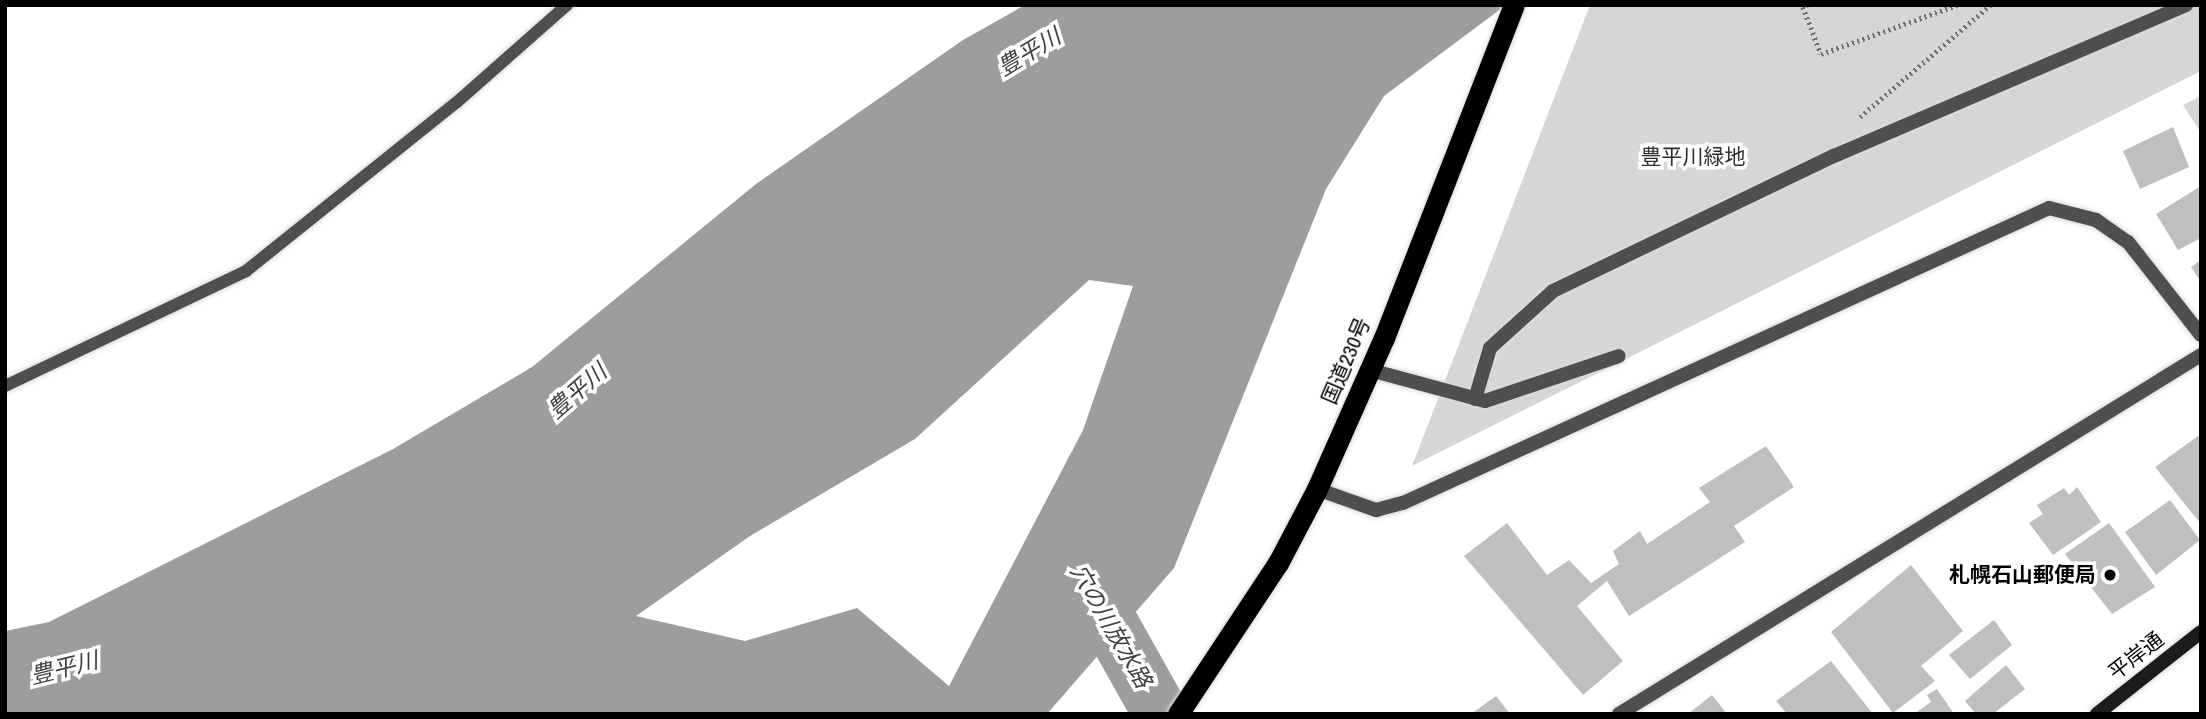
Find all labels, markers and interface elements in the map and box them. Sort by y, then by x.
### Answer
water label: 豊平川 [992,22,1066,82]
park label: 豊平川緑地 [1641,144,1745,170]
street label: 国道230号 [1316,314,1376,408]
water label: 豊平川 [542,358,612,424]
water label: 穴の川放水路 [1065,559,1157,693]
place label: 札幌石山郵便局 [1949,562,2096,588]
marker: 札幌石山郵便局 [2102,567,2118,583]
street label: 平岸通 [2103,627,2169,685]
water label: 豊平川 [27,646,101,690]

